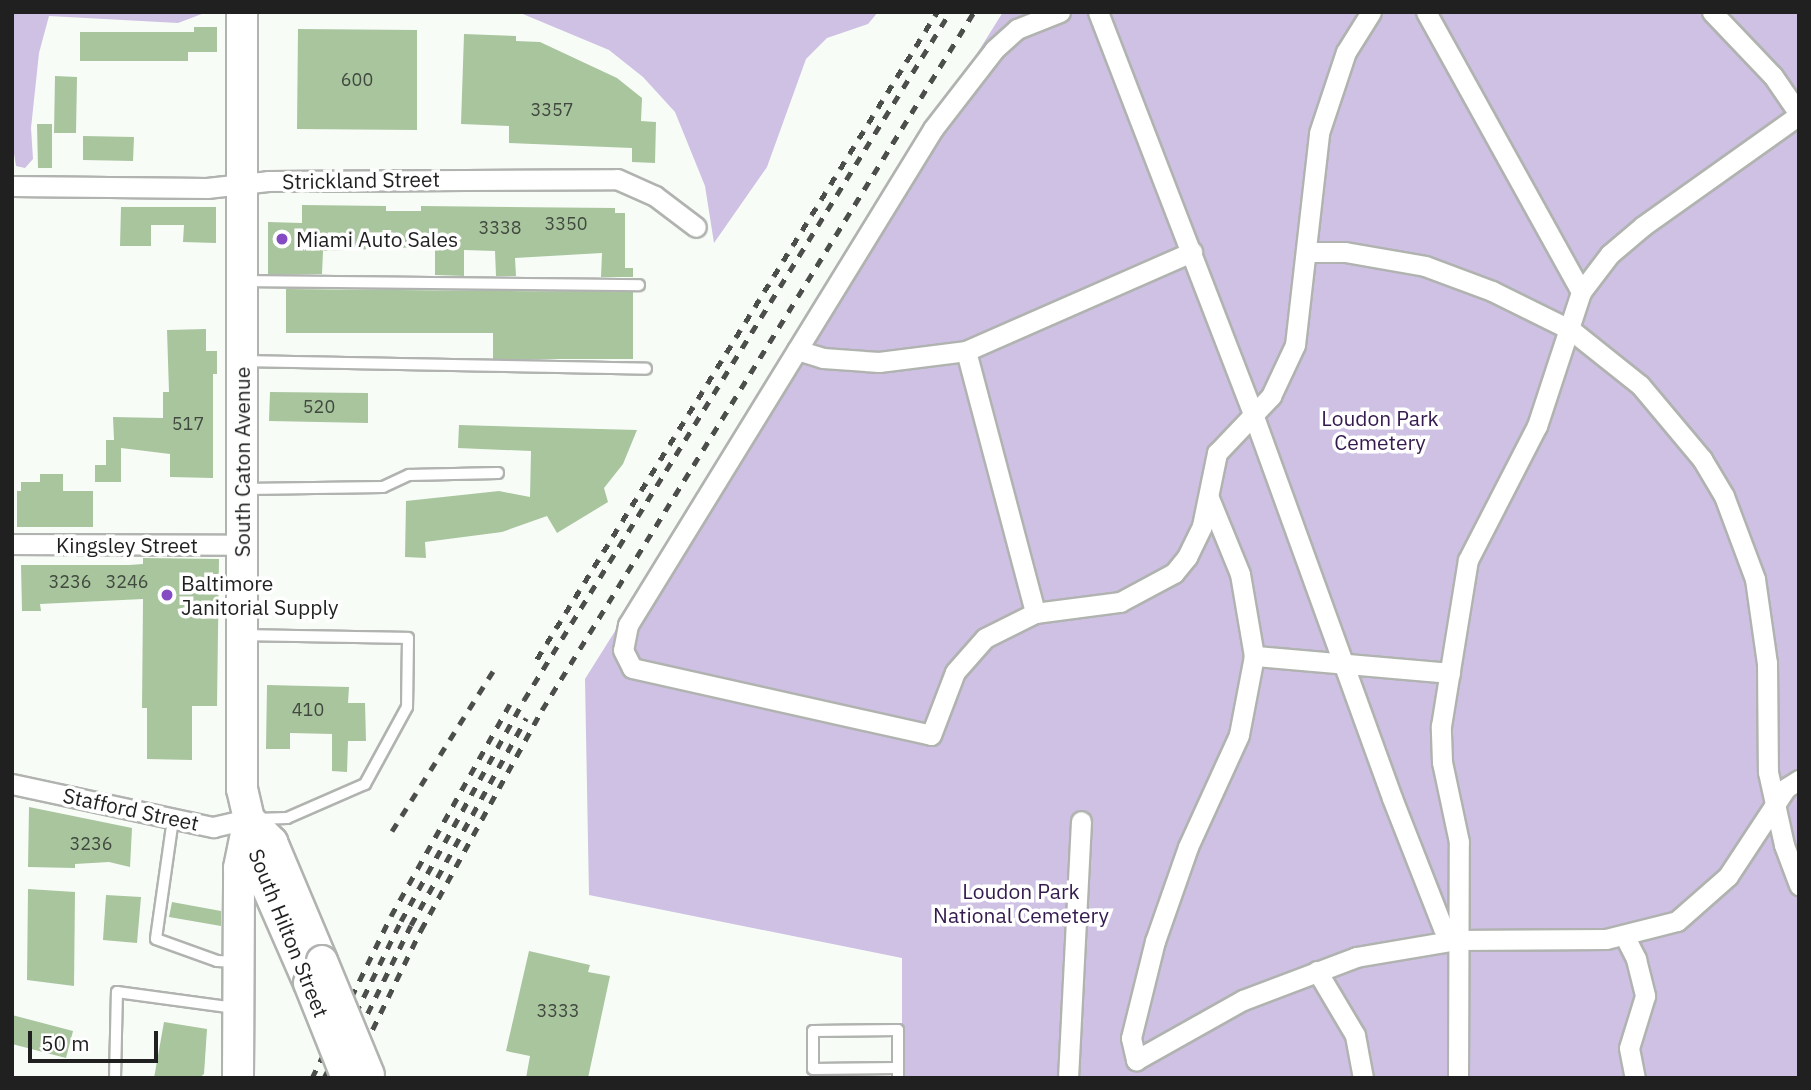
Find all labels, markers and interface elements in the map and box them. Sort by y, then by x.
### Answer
house number: 600 [341,69,373,91]
house number: 3357 [530,99,574,121]
street label: Strickland Street [282,166,440,194]
house number: 3350 [544,213,588,235]
house number: 3338 [478,217,522,239]
place label: Miami Auto Sales [296,226,458,252]
marker: Miami Auto Sales [274,231,290,247]
street label: South Caton Avenue [229,367,255,557]
house number: 520 [303,396,335,418]
park label: Loudon Park Cemetery [1321,405,1439,455]
house number: 517 [172,413,204,435]
street label: Kingsley Street [56,532,198,558]
place label: Baltimore Janitorial Supply [181,570,338,620]
house number: 3236 [48,571,92,593]
house number: 3246 [105,571,149,593]
marker: Baltimore Janitorial Supply [159,587,175,603]
house number: 410 [292,699,324,721]
street label: Stafford Street [61,782,201,836]
house number: 3236 [69,833,113,855]
street label: South Hilton Street [244,845,334,1021]
park label: Loudon Park National Cemetery [933,878,1109,928]
house number: 3333 [536,1000,580,1022]
scale bar [32,1016,161,1060]
text: 50 m [41,1029,90,1057]

